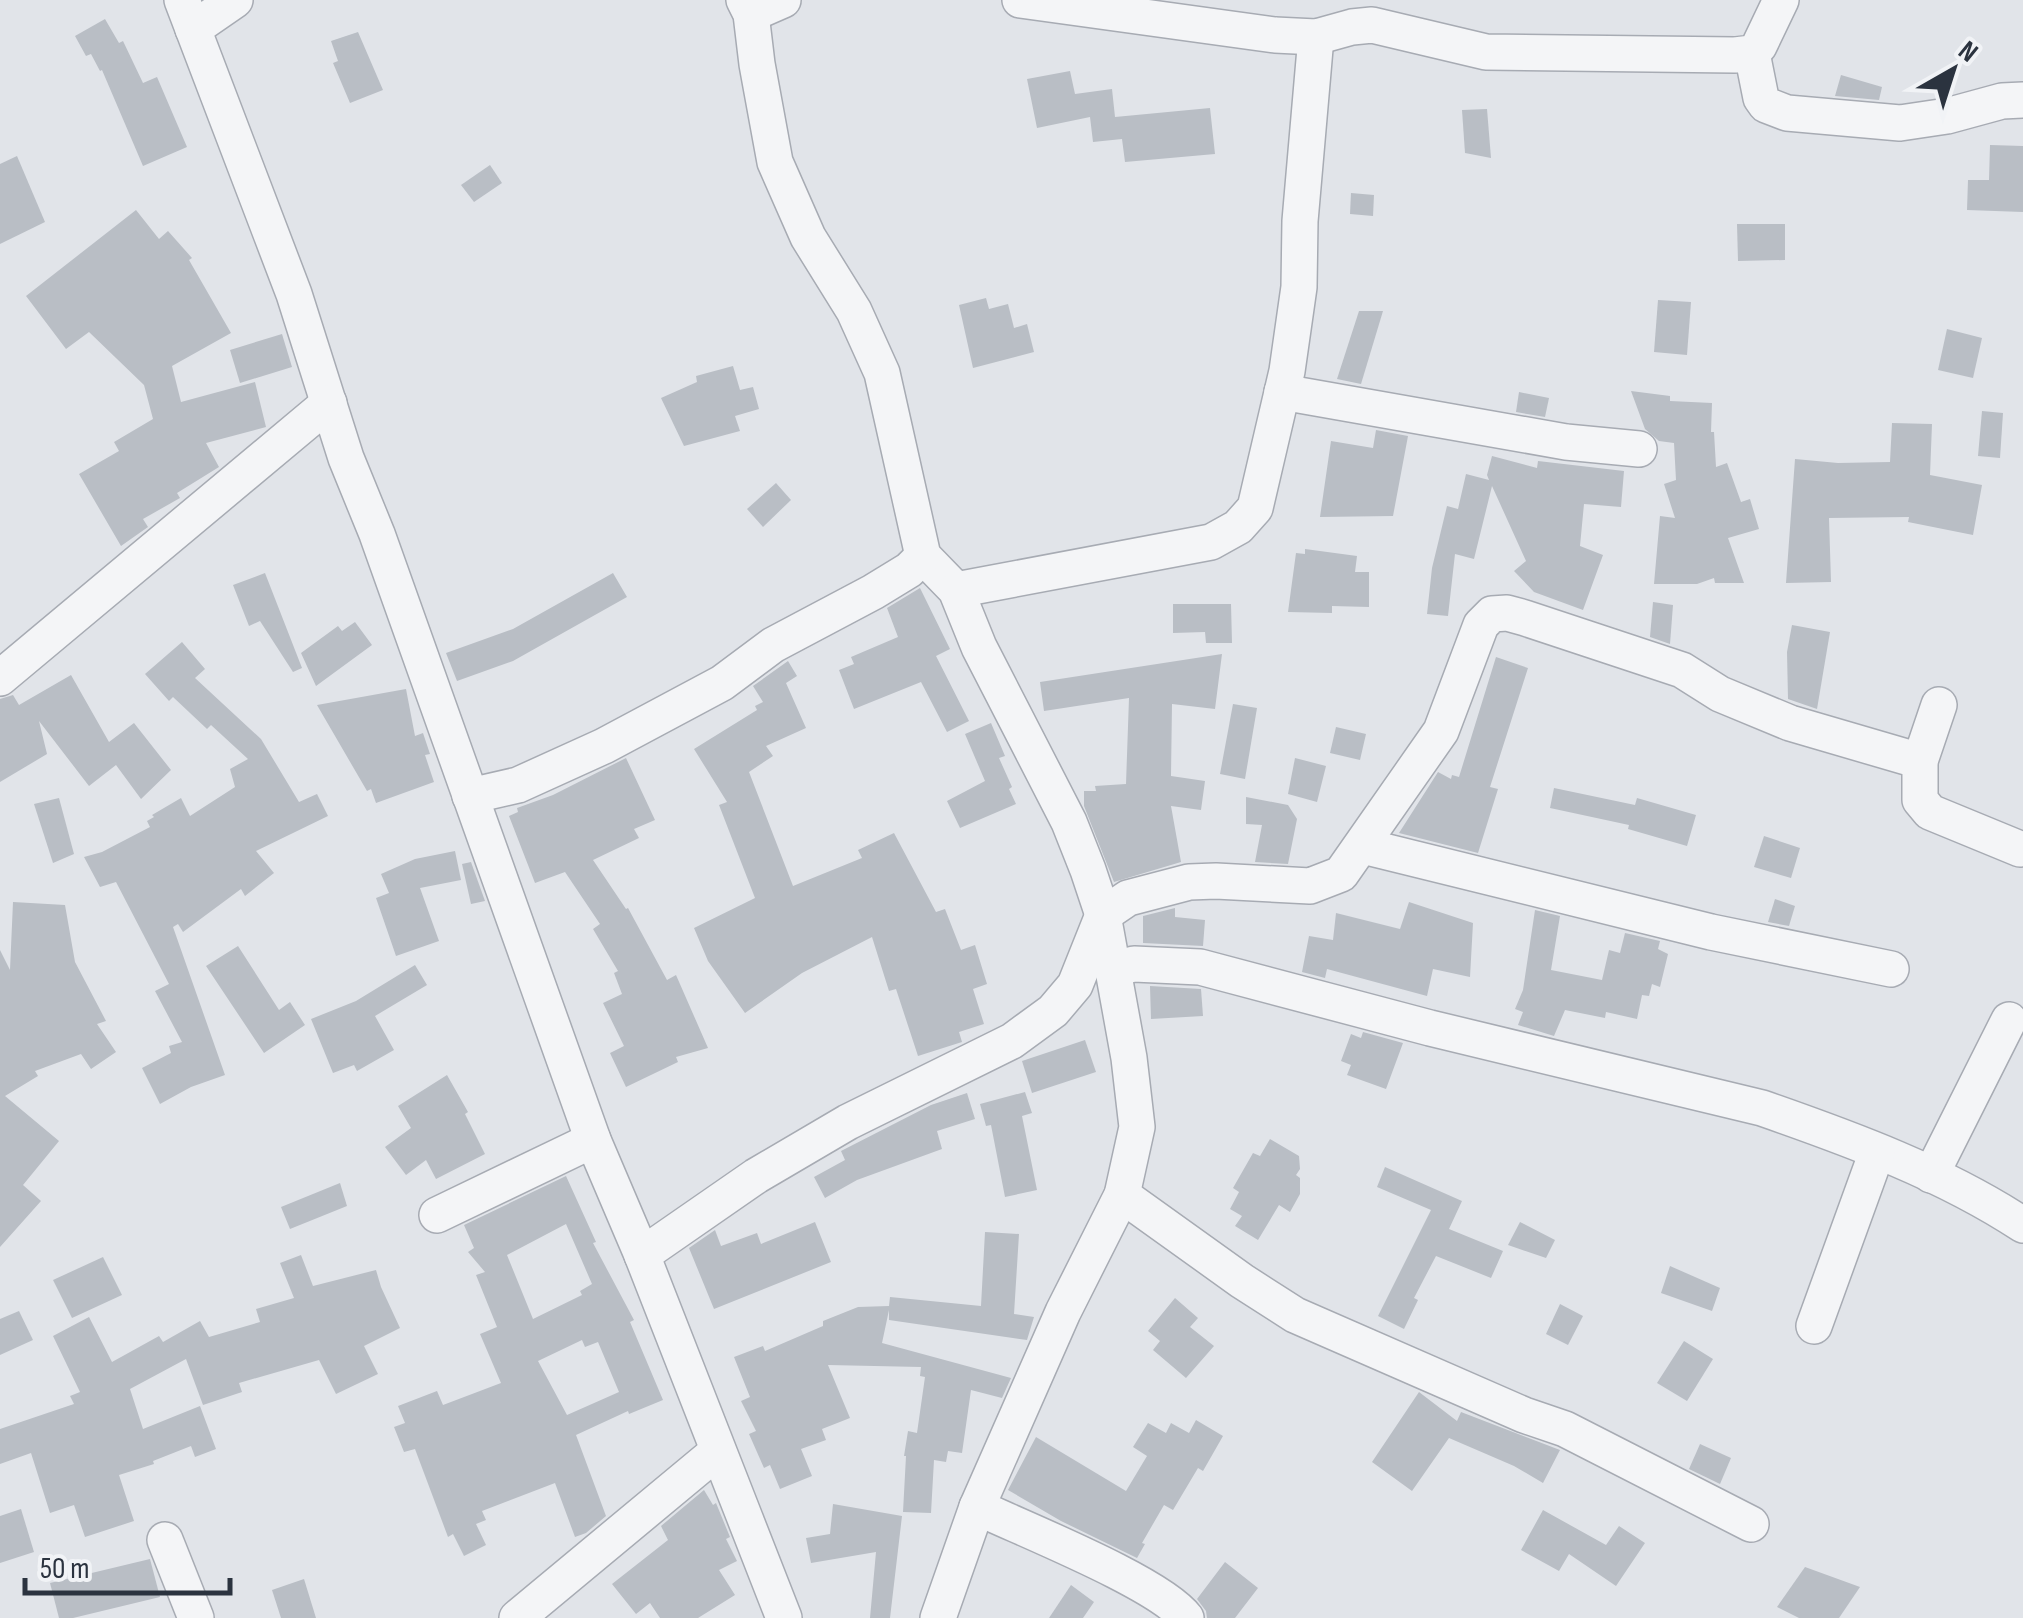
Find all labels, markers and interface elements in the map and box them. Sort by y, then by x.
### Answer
north arrow [1903,20,2003,120]
text: N [1952,34,1984,69]
scale bar [25,1533,230,1595]
text: 50 m [40,1551,89,1587]

